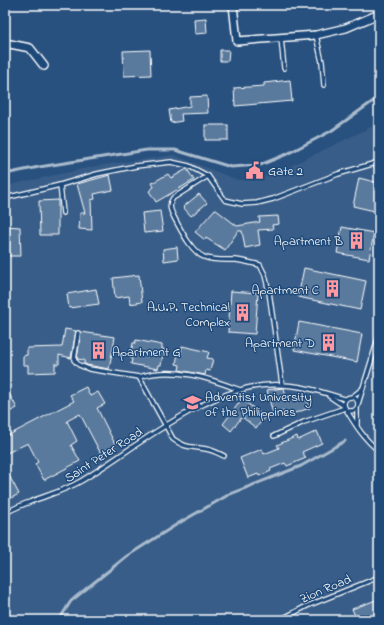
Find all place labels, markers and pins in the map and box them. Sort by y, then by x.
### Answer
public building icon: Gate 2 [245,160,265,180]
place label: Gate 2 [268,162,304,181]
building icon: Apartment B [346,230,366,250]
place label: Apartment B [274,232,343,251]
building icon: Apartment C [322,279,342,299]
place label: Apartment C [251,281,319,300]
place label: A.U.P. Technical Complex [147,298,230,332]
building icon: A.U.P. Technical Complex [233,303,253,323]
building icon: Apartment D [318,332,338,352]
place label: Apartment D [245,334,315,353]
building icon: Apartment G [89,341,109,361]
place label: Apartment G [112,343,181,362]
place label: Adventist University of the Philippines [205,388,312,422]
school or university icon: Adventist University of the Philippines [182,393,202,413]

